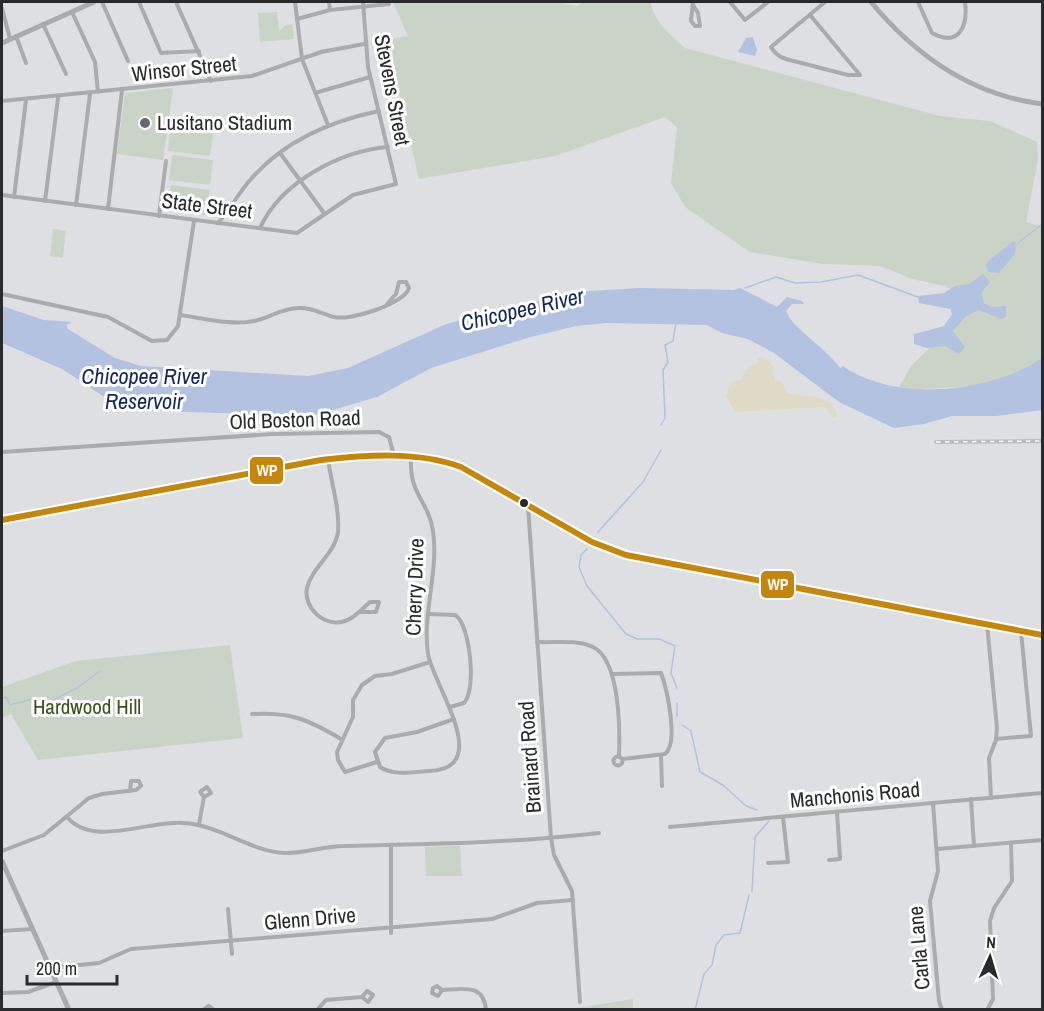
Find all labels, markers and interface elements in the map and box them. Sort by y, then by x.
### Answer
street label: Stevens Street [367,32,418,148]
street label: Winsor Street [130,49,238,88]
place label: Lusitano Stadium [157,108,292,137]
marker: Lusitano Stadium [138,116,152,130]
street label: State Street [160,186,254,225]
water label: Chicopee River [458,280,587,338]
water label: Chicopee River Reservoir [81,361,208,416]
street label: Old Boston Road [229,403,361,436]
line badge: WP [249,456,284,485]
text: WP [256,459,278,481]
unlabelled marker [518,497,530,509]
street label: Cherry Drive [398,538,431,636]
line badge: WP [760,570,795,599]
text: WP [767,573,789,595]
park label: Hardwood Hill [33,692,141,721]
street label: Brainard Road [511,700,548,814]
street label: Manchonis Road [789,774,921,815]
street label: Glenn Drive [263,900,357,937]
street label: Carla Lane [900,905,937,991]
north arrow [960,927,1020,987]
text: N [986,931,997,953]
scale bar [27,948,117,986]
text: 200 m [36,956,77,981]

